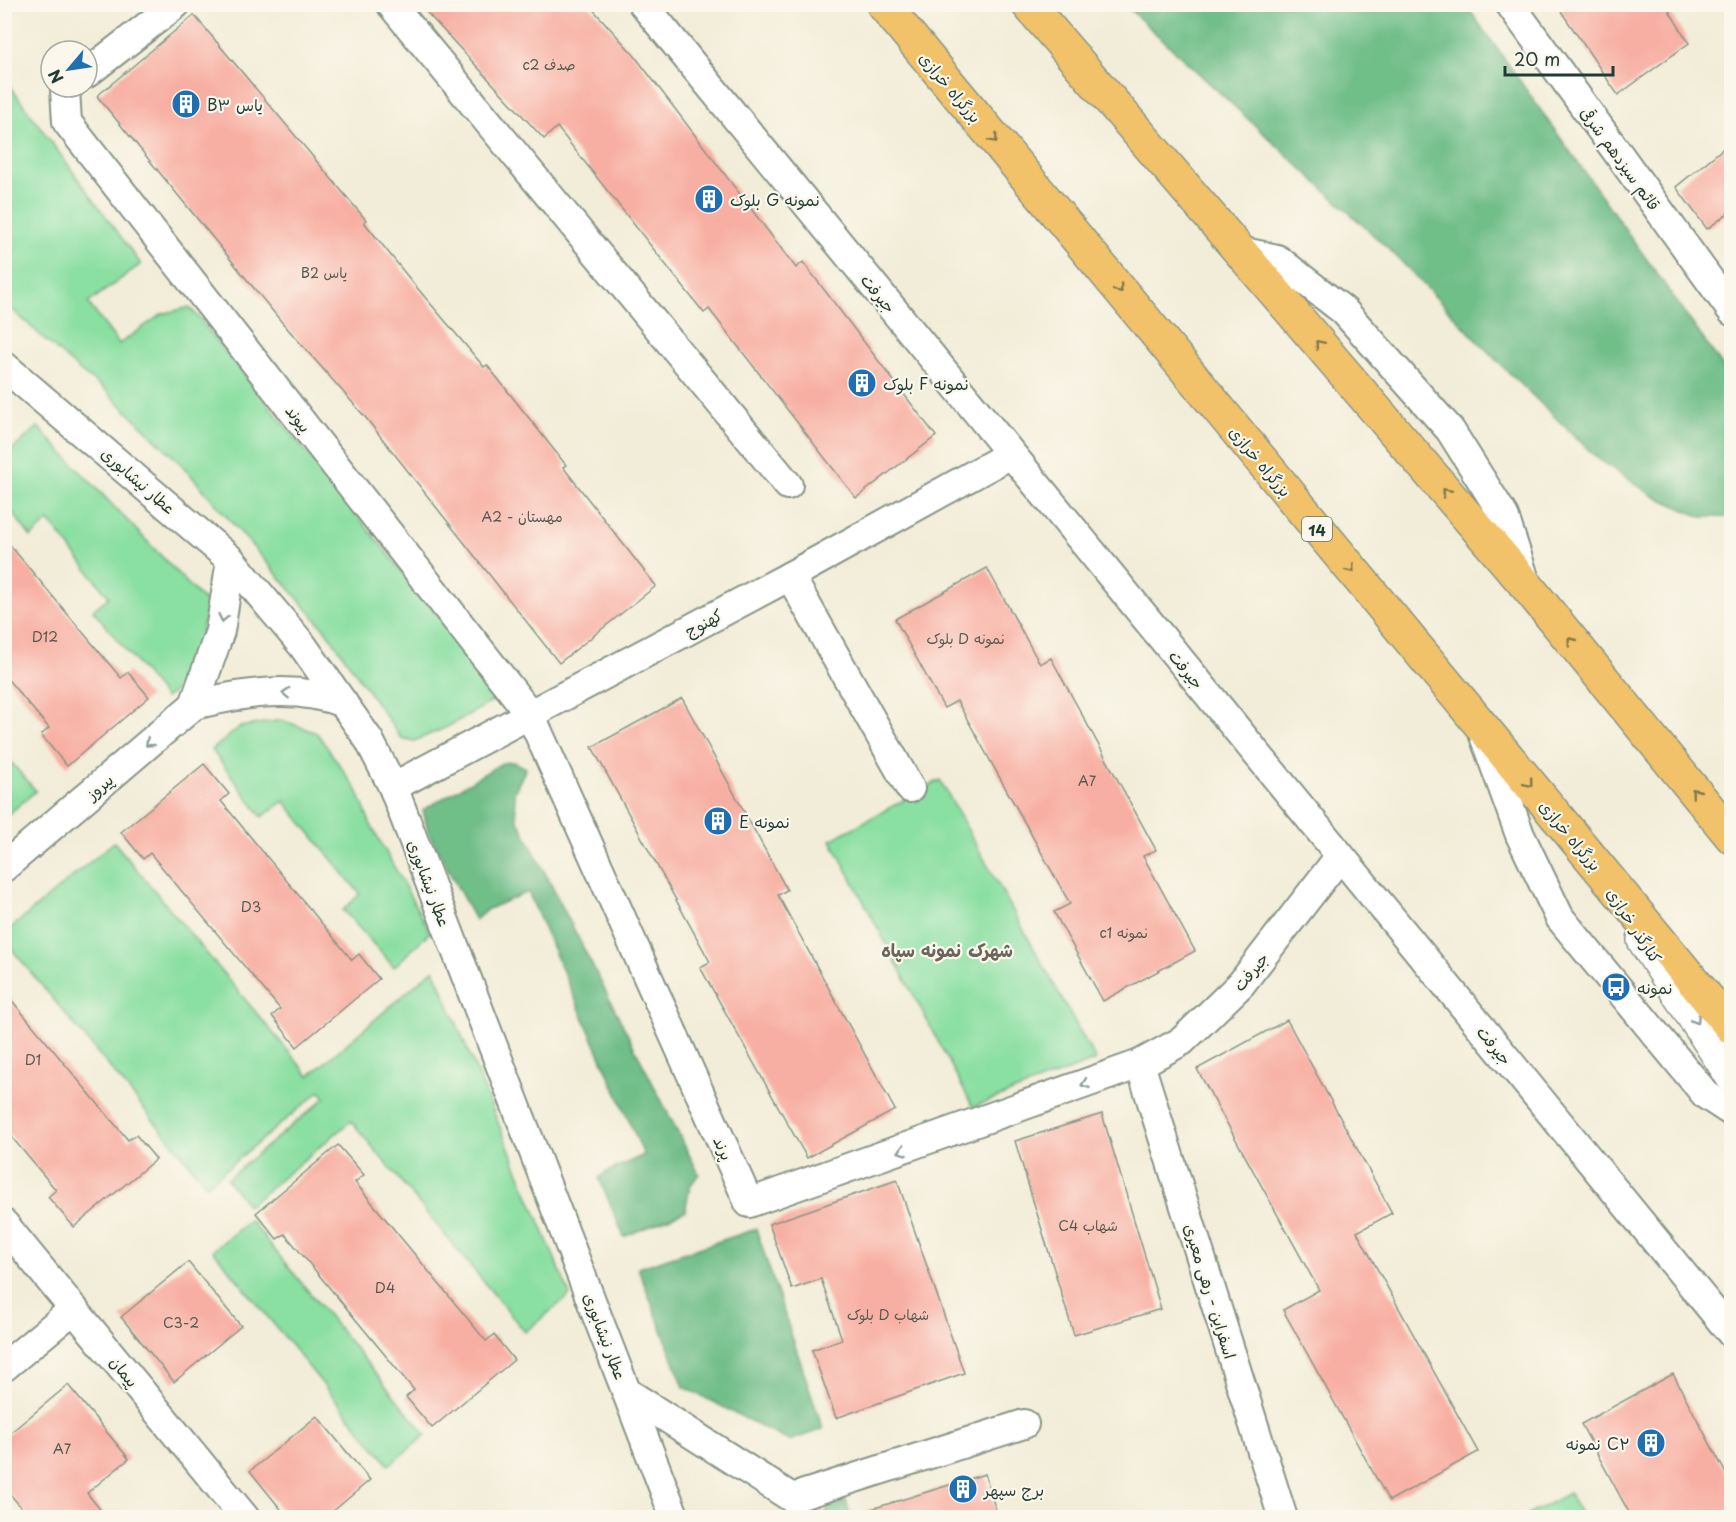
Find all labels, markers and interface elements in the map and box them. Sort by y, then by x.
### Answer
north arrow [39,39,99,99]
scale bar [1505,39,1613,77]
text: 20 m [1514,45,1560,72]
street label: بزرگراه خرازی [914,46,988,128]
house number: c2 صدف [522,54,576,75]
text: N [41,65,69,88]
building icon: B۳ یاس [170,88,202,120]
place label: B۳ یاس [207,92,263,116]
street label: قائم سیزدهم شرقی [1574,101,1667,216]
one-way arrow [987,132,998,143]
building icon: بلوک G نمونه [693,183,725,215]
place label: بلوک G نمونه [730,187,821,211]
house number: B2 یاس [301,262,347,283]
street label: جيرفت [856,268,902,318]
one-way arrow [1112,282,1123,293]
one-way arrow [1315,340,1326,351]
building icon: بلوک F نمونه [846,367,878,399]
place label: بلوک F نمونه [883,371,969,395]
street label: پیوند [280,399,318,437]
street label: بزرگراه خرازی [1224,420,1298,502]
street label: عطار نیشابوری [97,441,181,519]
one-way arrow [1442,488,1453,499]
house number: A2 - مهستان [481,506,563,527]
road number: 14 [1302,517,1332,541]
one-way arrow [1343,562,1354,573]
street label: كهنوج [680,602,726,642]
one-way arrow [217,613,230,623]
house number: D12 [32,626,58,647]
house number: بلوک D نمونه [927,628,1005,649]
one-way arrow [1568,637,1579,648]
street label: جيرفت [1164,644,1210,694]
one-way arrow [282,686,291,699]
one-way arrow [145,735,156,746]
street label: پیروز [78,767,118,806]
house number: A7 [1078,770,1097,791]
one-way arrow [1521,776,1532,787]
one-way arrow [1691,788,1702,799]
street label: بزرگراه خرازی [1534,794,1608,876]
building icon: E نمونه [702,805,734,837]
place label: E نمونه [739,809,791,833]
street label: عطار نیشابوری [402,836,458,930]
street label: کنارگذر خرازی [1602,882,1668,968]
house number: D3 [241,896,261,917]
house number: c1 نمونه [1099,922,1149,943]
district label: شهرک نمونه سپاه [881,936,1013,963]
street label: جیرفت [1227,946,1273,996]
bus stop icon: نمونه [1600,971,1632,1003]
place label: نمونه [1637,975,1673,999]
one-way arrow [1688,1014,1700,1024]
street label: جيرفت [1472,1020,1518,1070]
house number: D1 [25,1049,41,1070]
one-way arrow [1081,1077,1091,1090]
street label: پرند [708,1132,740,1164]
one-way arrow [897,1143,908,1156]
house number: C4 شهاب [1058,1215,1118,1236]
street label: اسفراين - رهی معیری [1179,1220,1243,1362]
house number: D4 [375,1277,395,1298]
street label: عطار نیشابوری [578,1289,634,1383]
house number: بلوک D شهاب [847,1304,929,1325]
house number: C3-2 [163,1312,199,1333]
street label: پیمان [105,1350,145,1392]
building icon: نمونه C۲ [1635,1427,1667,1459]
place label: نمونه C۲ [1565,1431,1630,1455]
house number: A7 [53,1438,72,1459]
building icon: برج سپهر [947,1473,979,1505]
place label: برج سپهر [982,1477,1044,1501]

